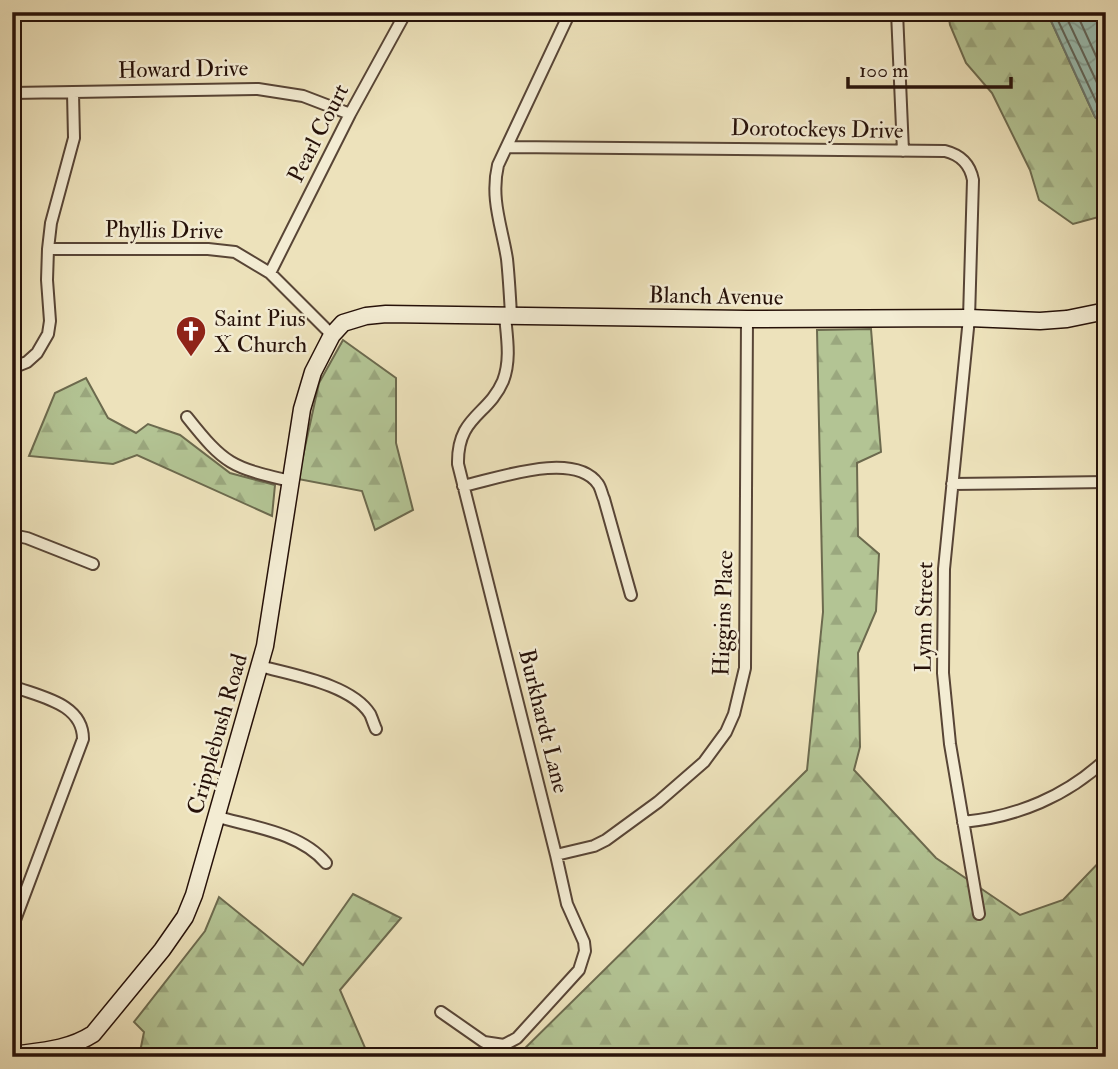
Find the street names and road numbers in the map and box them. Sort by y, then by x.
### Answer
street label: Howard Drive [118,53,249,85]
street label: Pearl Court [281,79,355,187]
street label: Dorotockeys Drive [730,113,904,145]
street label: Phyllis Drive [104,214,224,246]
street label: Blanch Avenue [648,280,784,312]
street label: Higgins Place [706,549,740,676]
street label: Lynn Street [909,561,939,673]
street label: Burkhardt Lane [512,646,576,796]
street label: Cripplebush Road [180,650,255,818]

